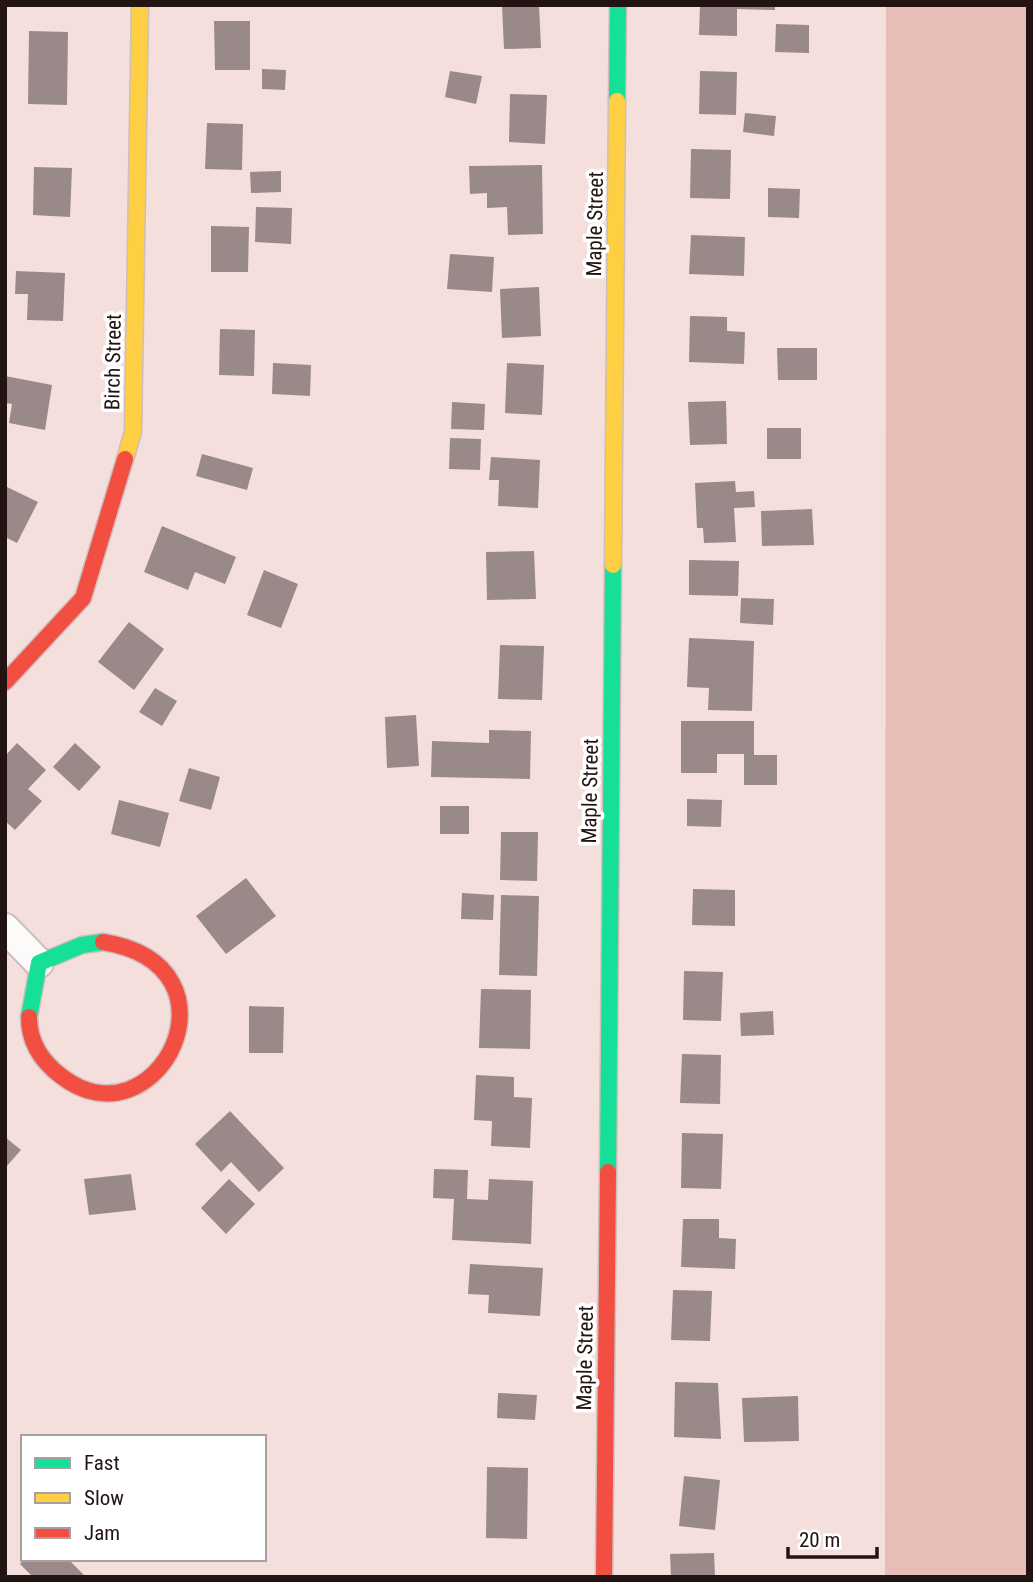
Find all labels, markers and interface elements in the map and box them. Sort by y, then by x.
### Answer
street label: Maple Street [582,171,608,277]
street label: Birch Street [100,314,126,410]
street label: Maple Street [577,738,603,844]
street label: Maple Street [572,1305,598,1411]
legend [21,1435,266,1561]
text: Fast [84,1451,120,1475]
text: Slow [84,1486,124,1510]
scale bar [788,1516,877,1560]
text: Jam [84,1521,120,1545]
text: 20 m [799,1528,840,1552]

